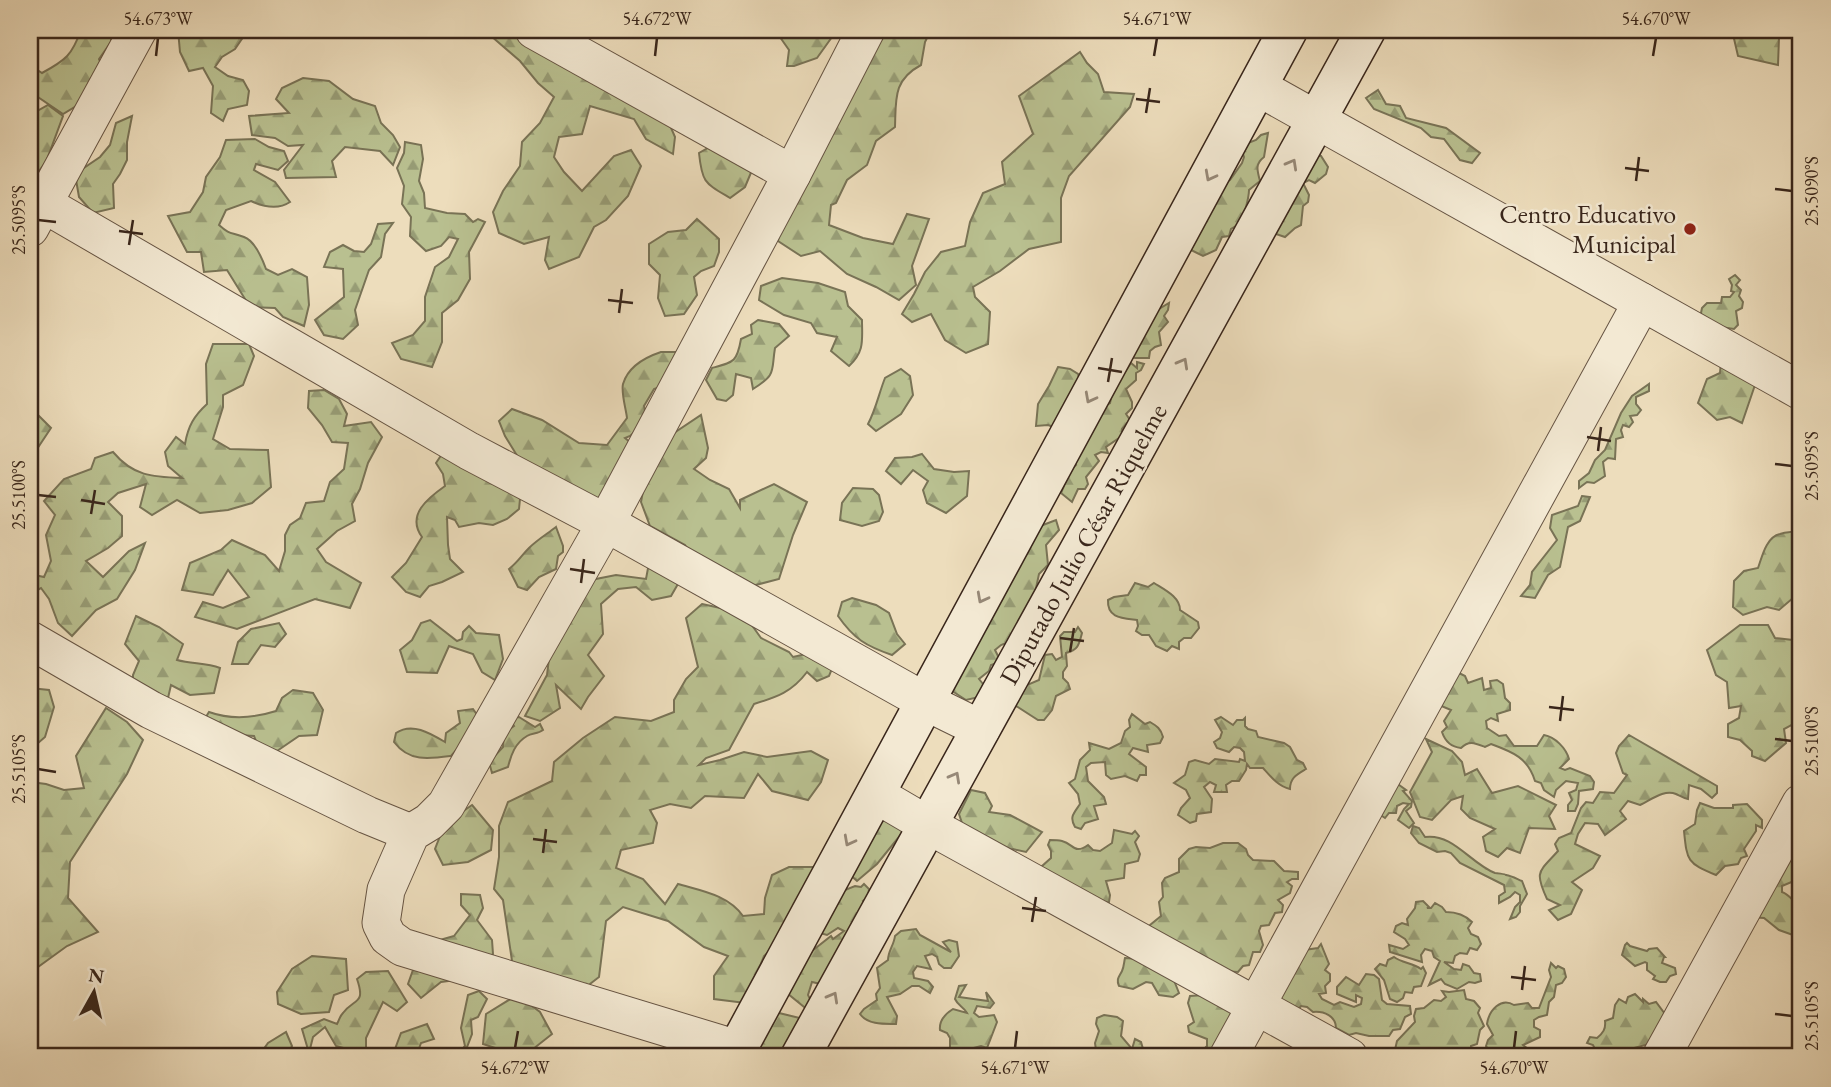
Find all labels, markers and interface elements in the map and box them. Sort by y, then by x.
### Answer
text: 54.673°W [123,7,193,30]
text: 54.672°W [622,7,692,30]
text: 54.671°W [1122,7,1192,30]
text: 54.670°W [1621,7,1691,30]
text: 25.5090°S [1800,156,1823,226]
one-way arrow [1284,158,1297,171]
one-way arrow [1205,169,1218,182]
text: 25.5095°S [7,185,30,255]
place label: Centro Educativo Municipal [1499,197,1676,261]
marker: Centro Educativo Municipal [1682,221,1698,237]
one-way arrow [1174,358,1188,370]
one-way arrow [1085,391,1098,403]
street label: Diputado Julio César Riquelme [991,397,1175,691]
text: 25.5095°S [1800,431,1823,501]
text: 25.5100°S [7,460,30,530]
one-way arrow [977,591,990,603]
text: 25.5100°S [1800,706,1823,776]
text: 25.5105°S [7,734,30,804]
one-way arrow [947,771,960,784]
one-way arrow [844,834,858,846]
north arrow [60,958,130,1028]
text: N [87,962,106,989]
text: 25.5105°S [1800,981,1823,1051]
one-way arrow [825,992,838,1005]
text: 54.672°W [480,1056,550,1079]
text: 54.671°W [980,1056,1050,1079]
text: 54.670°W [1479,1056,1549,1079]

